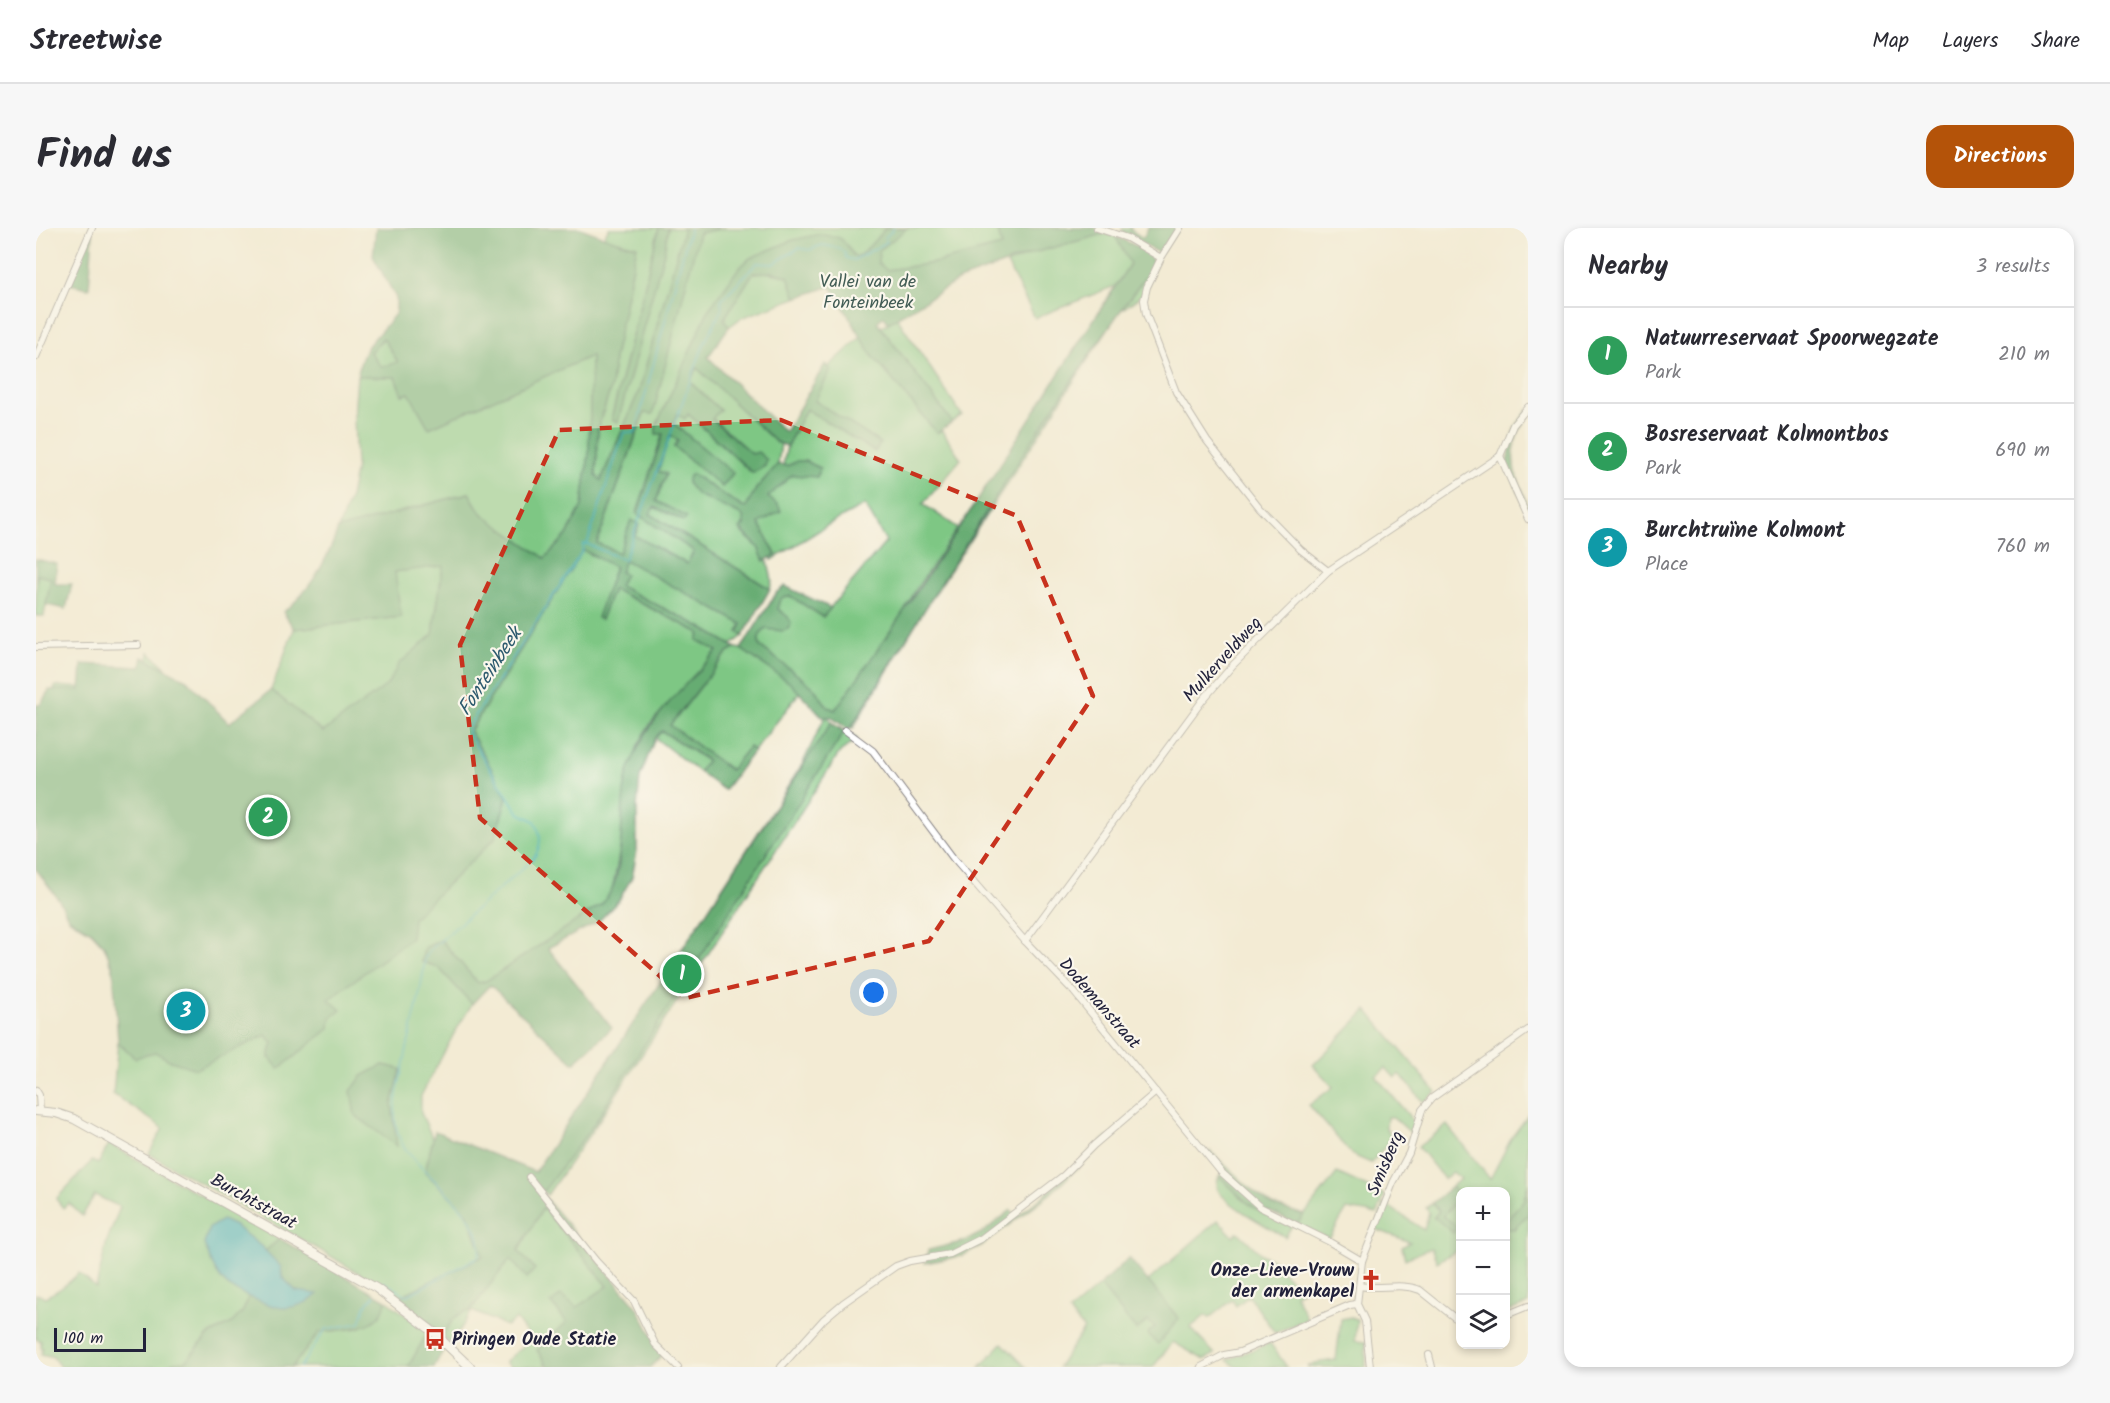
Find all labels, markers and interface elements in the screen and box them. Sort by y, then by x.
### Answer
text: Streetwise [30,19,162,64]
text: Map [1872,25,1909,58]
text: Layers [1942,25,1998,58]
text: Share [2031,25,2080,58]
text: Find us [36,123,172,190]
button: Directions [1926,125,2074,188]
text: Nearby [1588,246,1668,288]
text: 3 results [1976,251,2050,283]
park label: Vallei van de Fonteinbeek [820,268,916,318]
text: Natuurreservaat Spoorwegzate [1645,322,1939,357]
text: 1 [1604,339,1611,371]
text: 210 m [1998,339,2050,371]
text: Park [1645,357,1681,389]
text: Bosreservaat Kolmontbos [1645,418,1889,453]
text: 2 [1602,435,1613,467]
text: 690 m [1995,435,2050,467]
text: Park [1645,453,1681,485]
text: Burchtruïne Kolmont [1645,514,1846,549]
text: 3 [1602,531,1613,563]
text: 760 m [1996,531,2050,563]
text: Place [1645,549,1688,581]
street label: Mulkerveldweg [1176,610,1270,710]
water label: Fonteinbeek [450,619,533,723]
pin: 2 [248,794,288,840]
pin: 1 [662,952,702,996]
street label: Dodemanstraat [1051,952,1148,1057]
your location [859,978,888,1007]
pin: 3 [166,988,206,1034]
street label: Smisberg [1360,1127,1413,1201]
street label: Burchtstraat [205,1167,303,1239]
map controls [1456,1187,1510,1349]
button: + [1456,1187,1510,1241]
button: − [1456,1241,1510,1295]
place label: Onze-Lieve-Vrouw der armenkapel [1211,1257,1354,1307]
church icon: Onze-Lieve-Vrouw der armenkapel [1359,1268,1383,1292]
button: layers [1456,1295,1510,1349]
scale bar [54,1325,146,1352]
text: 100 m [63,1326,103,1351]
place label: Piringen Oude Statie [452,1326,616,1355]
bus stop icon: Piringen Oude Statie [423,1327,447,1351]

